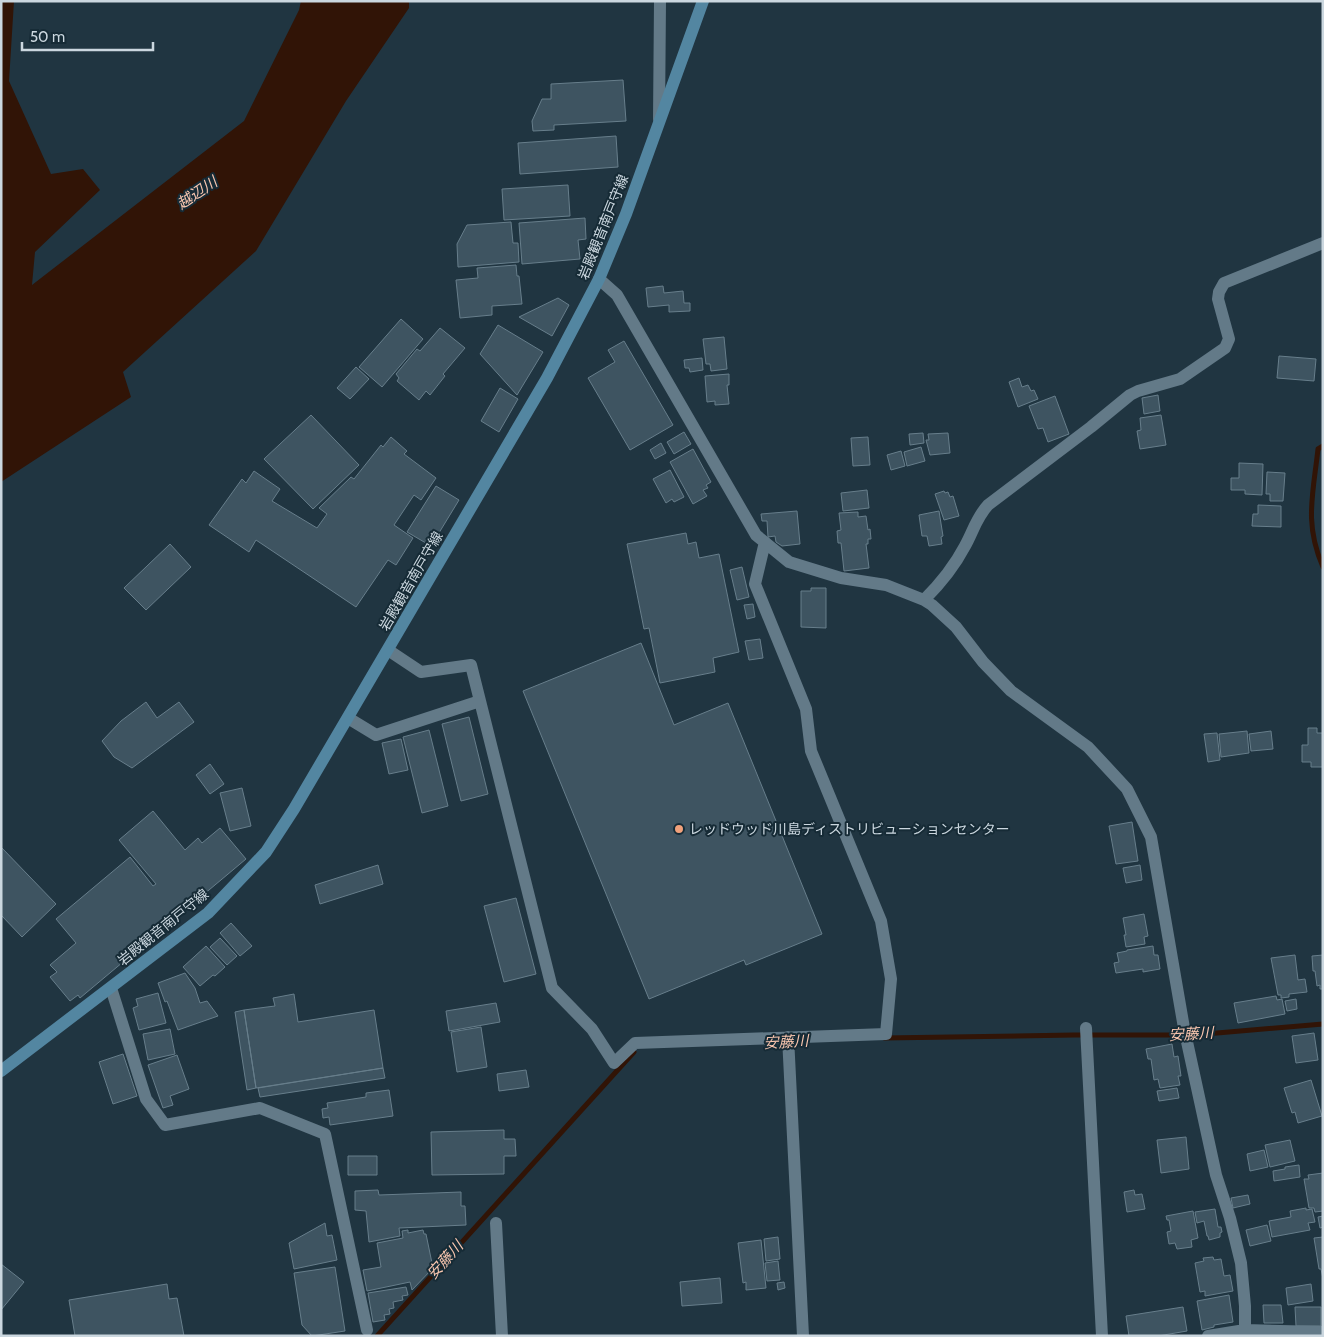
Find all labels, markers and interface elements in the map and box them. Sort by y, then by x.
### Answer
scale bar [22,20,154,52]
text: 50 m [30,28,65,46]
water label: 越辺川 [173,172,222,213]
street label: 岩殿観音南戸守線 [574,172,632,282]
street label: 岩殿観音南戸守線 [375,528,447,634]
place label: レッドウッド川島ディストリビューションセンター [689,820,1010,838]
marker: レッドウッド川島ディストリビューションセンター [673,823,685,835]
street label: 岩殿観音南戸守線 [114,885,212,969]
water label: 安藤川 [1168,1024,1216,1044]
water label: 安藤川 [763,1032,811,1052]
water label: 安藤川 [423,1236,468,1283]

